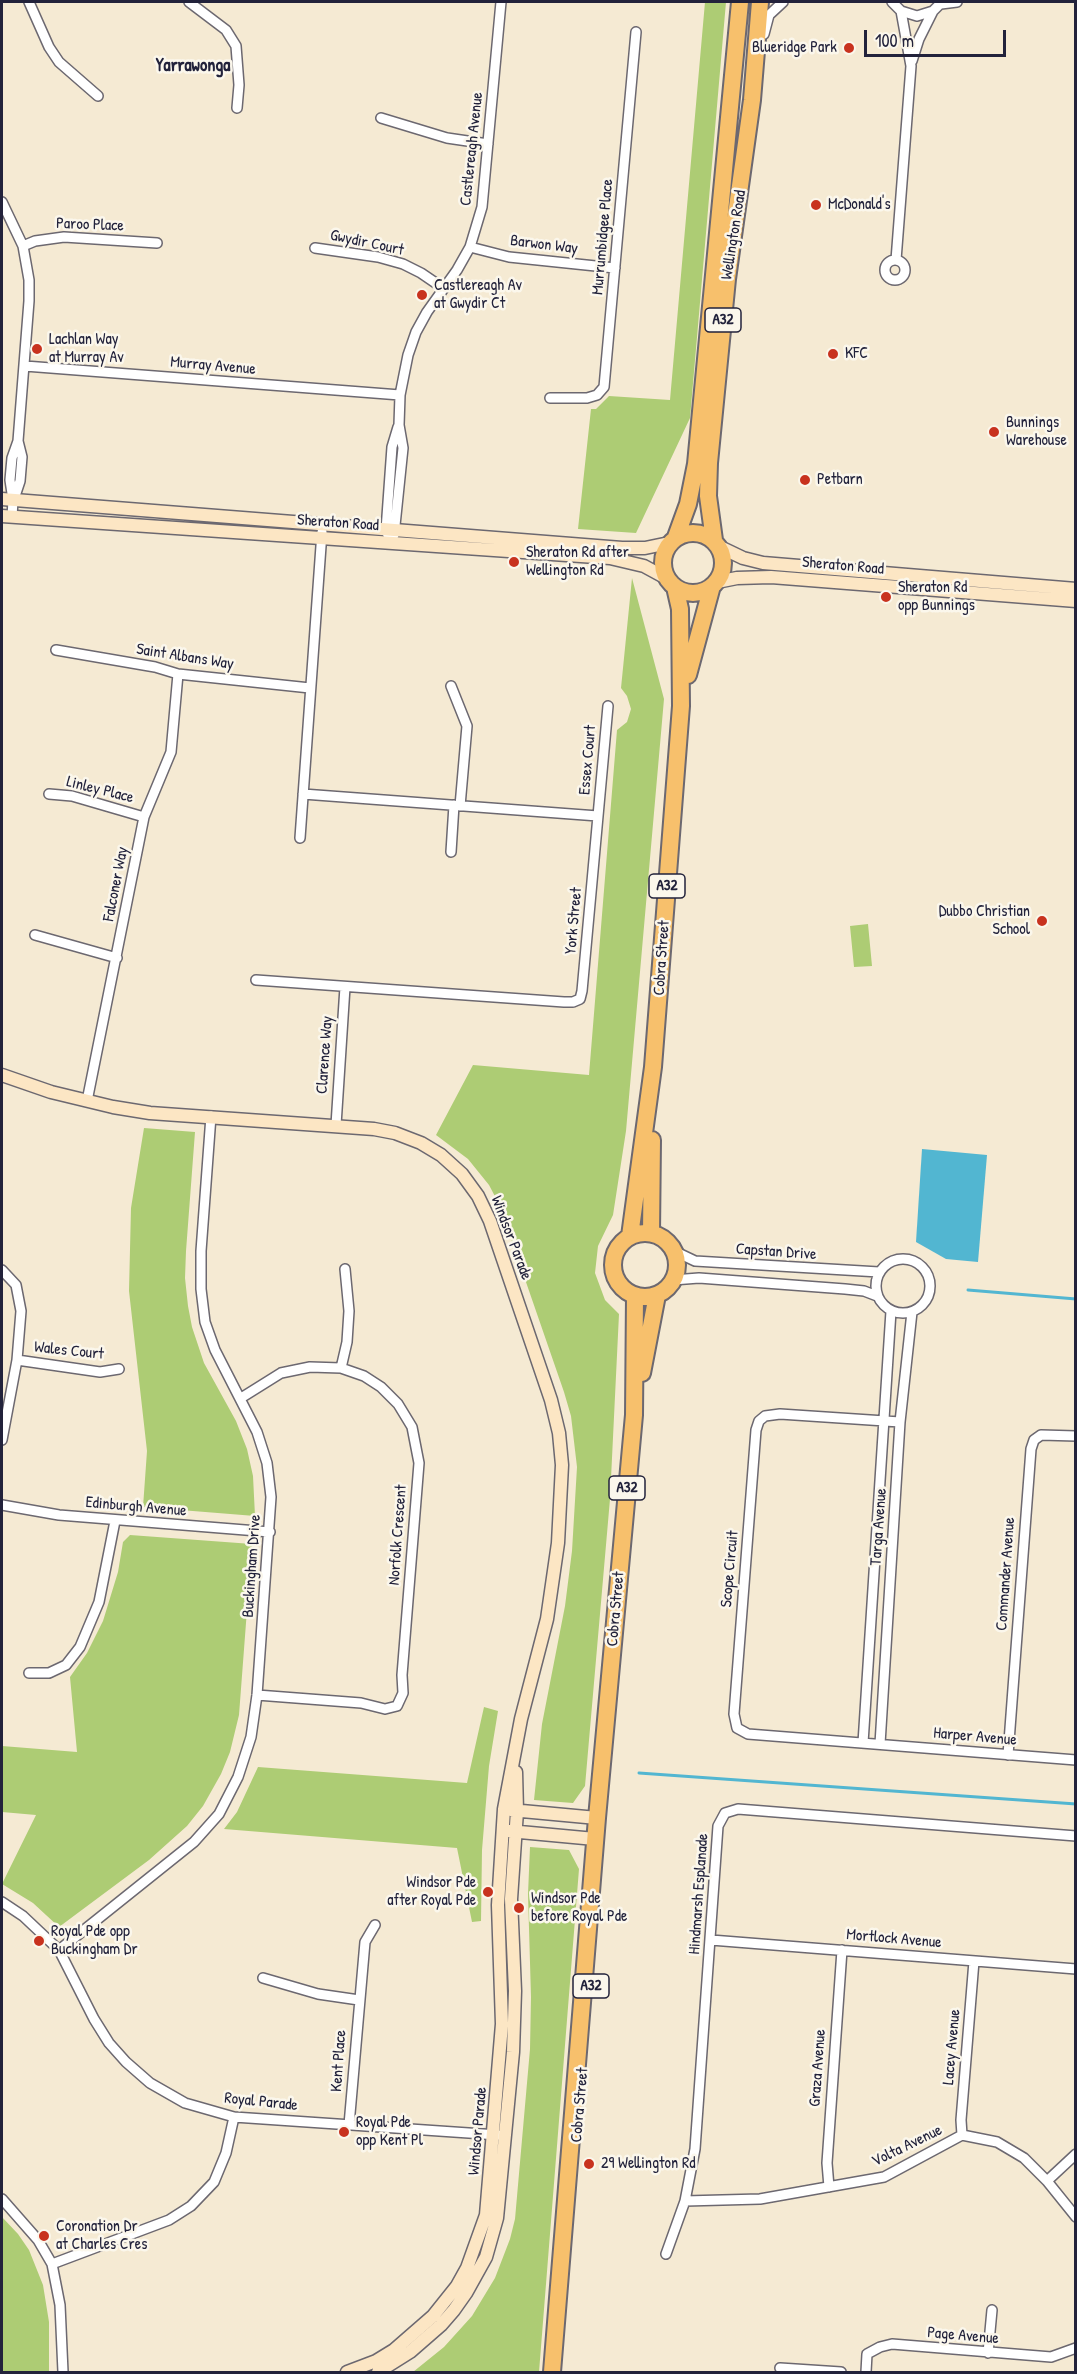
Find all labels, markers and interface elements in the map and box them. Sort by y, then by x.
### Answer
scale bar [867,18,1010,56]
text: 100 m [875,28,914,53]
place label: Blueridge Park [752,38,837,58]
marker: Blueridge Park [842,41,856,55]
district label: Yarrawonga [156,55,230,77]
street label: Castlereagh Avenue [456,91,488,207]
street label: Murrumbidgee Place [588,178,618,296]
street label: Wellington Road [717,189,751,281]
place label: McDonald's [828,195,891,215]
marker: McDonald's [809,198,823,212]
street label: Paroo Place [56,214,124,236]
street label: Gwydir Court [328,226,406,260]
street label: Barwon Way [509,231,579,259]
place label: Castlereagh Av at Gwydir Ct [434,276,522,314]
marker: Castlereagh Av at Gwydir Ct [415,288,429,302]
road number: A32 [705,308,741,332]
place label: Lachlan Way at Murray Av [49,330,124,368]
marker: Lachlan Way at Murray Av [30,342,44,356]
place label: KFC [845,344,868,364]
marker: KFC [826,347,840,361]
street label: Murray Avenue [170,353,256,379]
place label: Bunnings Warehouse [1006,413,1067,451]
marker: Bunnings Warehouse [987,425,1001,439]
place label: Petbarn [817,470,863,490]
marker: Petbarn [798,473,812,487]
street label: Sheraton Road [296,511,380,535]
place label: Sheraton Rd after Wellington Rd [526,543,629,581]
street label: Sheraton Road [801,553,885,579]
marker: Sheraton Rd after Wellington Rd [507,555,521,569]
place label: Sheraton Rd opp Bunnings [898,578,975,616]
marker: Sheraton Rd opp Bunnings [879,590,893,604]
street label: Saint Albans Way [135,640,235,674]
street label: Essex Court [575,724,601,796]
street label: Linley Place [64,772,136,808]
street label: Falconer Way [99,845,133,923]
road number: A32 [649,874,685,898]
street label: York Street [562,887,586,955]
place label: Dubbo Christian School [939,902,1030,940]
marker: Dubbo Christian School [1035,914,1049,928]
street label: Cobra Street [650,920,674,996]
street label: Clarence Way [313,1015,337,1095]
street label: Windsor Parade [486,1193,536,1283]
street label: Capstan Drive [735,1240,817,1264]
street label: Wales Court [33,1338,105,1364]
road number: A32 [609,1476,645,1500]
street label: Norfolk Crescent [385,1484,411,1586]
street label: Targa Avenue [867,1488,891,1566]
street label: Edinburgh Avenue [85,1493,187,1521]
street label: Buckingham Drive [239,1514,265,1618]
street label: Commander Avenue [992,1517,1020,1631]
street label: Scope Circuit [717,1530,743,1608]
street label: Cobra Street [603,1571,629,1647]
street label: Harper Avenue [933,1724,1017,1750]
street label: Hindmarsh Esplanade [685,1833,713,1955]
place label: Windsor Pde after Royal Pde [387,1873,476,1911]
marker: Windsor Pde after Royal Pde [481,1885,495,1899]
place label: Windsor Pde before Royal Pde [531,1889,627,1927]
marker: Windsor Pde before Royal Pde [512,1901,526,1915]
place label: Royal Pde opp Buckingham Dr [51,1922,138,1960]
street label: Mortlock Avenue [846,1925,942,1953]
marker: Royal Pde opp Buckingham Dr [32,1934,46,1948]
road number: A32 [573,1974,609,1998]
street label: Lacey Avenue [939,2008,965,2086]
street label: Kent Place [327,2029,351,2093]
street label: Graza Avenue [806,2029,830,2107]
street label: Cobra Street [567,2067,593,2143]
street label: Windsor Parade [465,2086,491,2176]
street label: Royal Parade [223,2089,299,2115]
place label: Royal Pde opp Kent Pl [356,2113,423,2151]
street label: Volta Avenue [869,2121,945,2171]
marker: Royal Pde opp Kent Pl [337,2125,351,2139]
place label: 29 Wellington Rd [601,2154,695,2174]
marker: 29 Wellington Rd [582,2157,596,2171]
place label: Coronation Dr at Charles Cres [56,2217,147,2255]
marker: Coronation Dr at Charles Cres [37,2229,51,2243]
street label: Page Avenue [926,2323,1000,2349]

